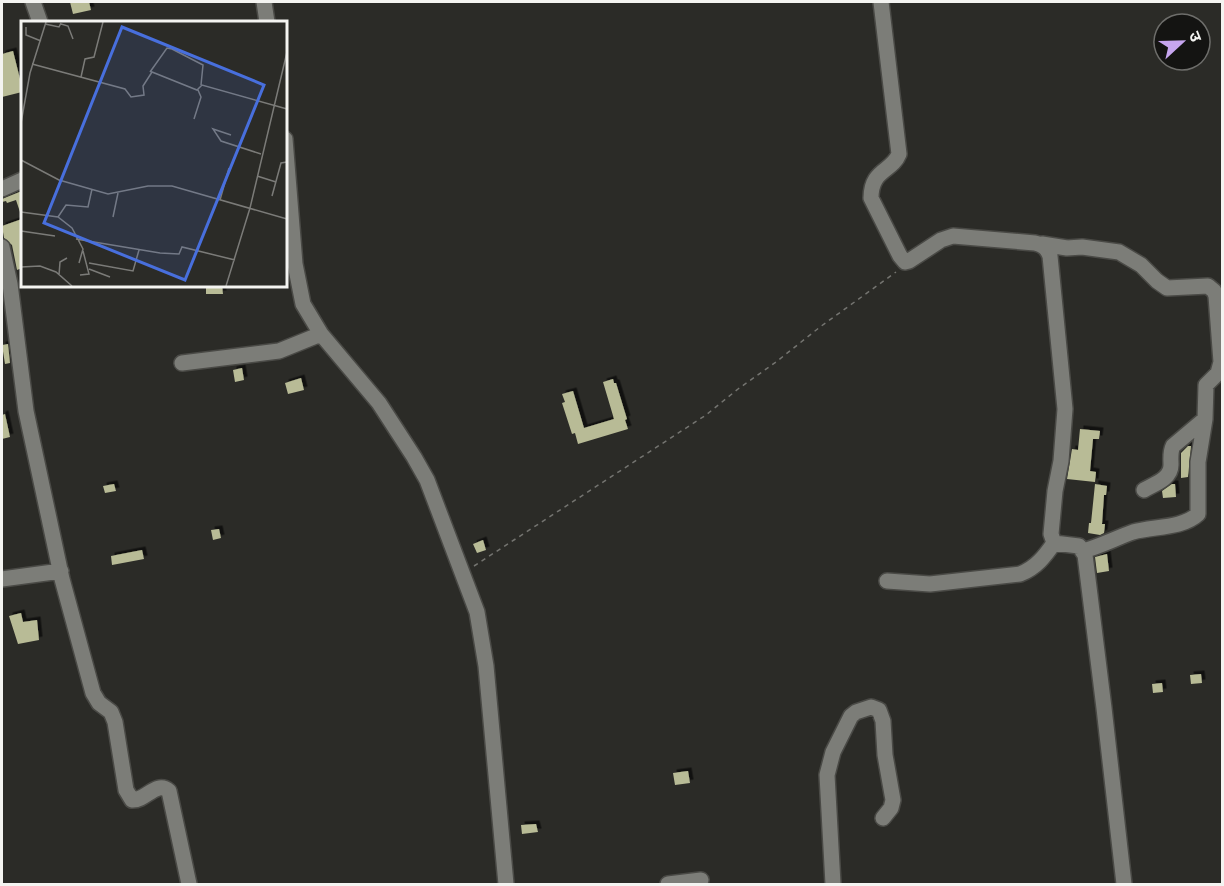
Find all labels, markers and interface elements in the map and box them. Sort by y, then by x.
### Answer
north arrow [1152,12,1212,72]
inset map [21,21,286,286]
text: उ [1185,28,1207,45]

